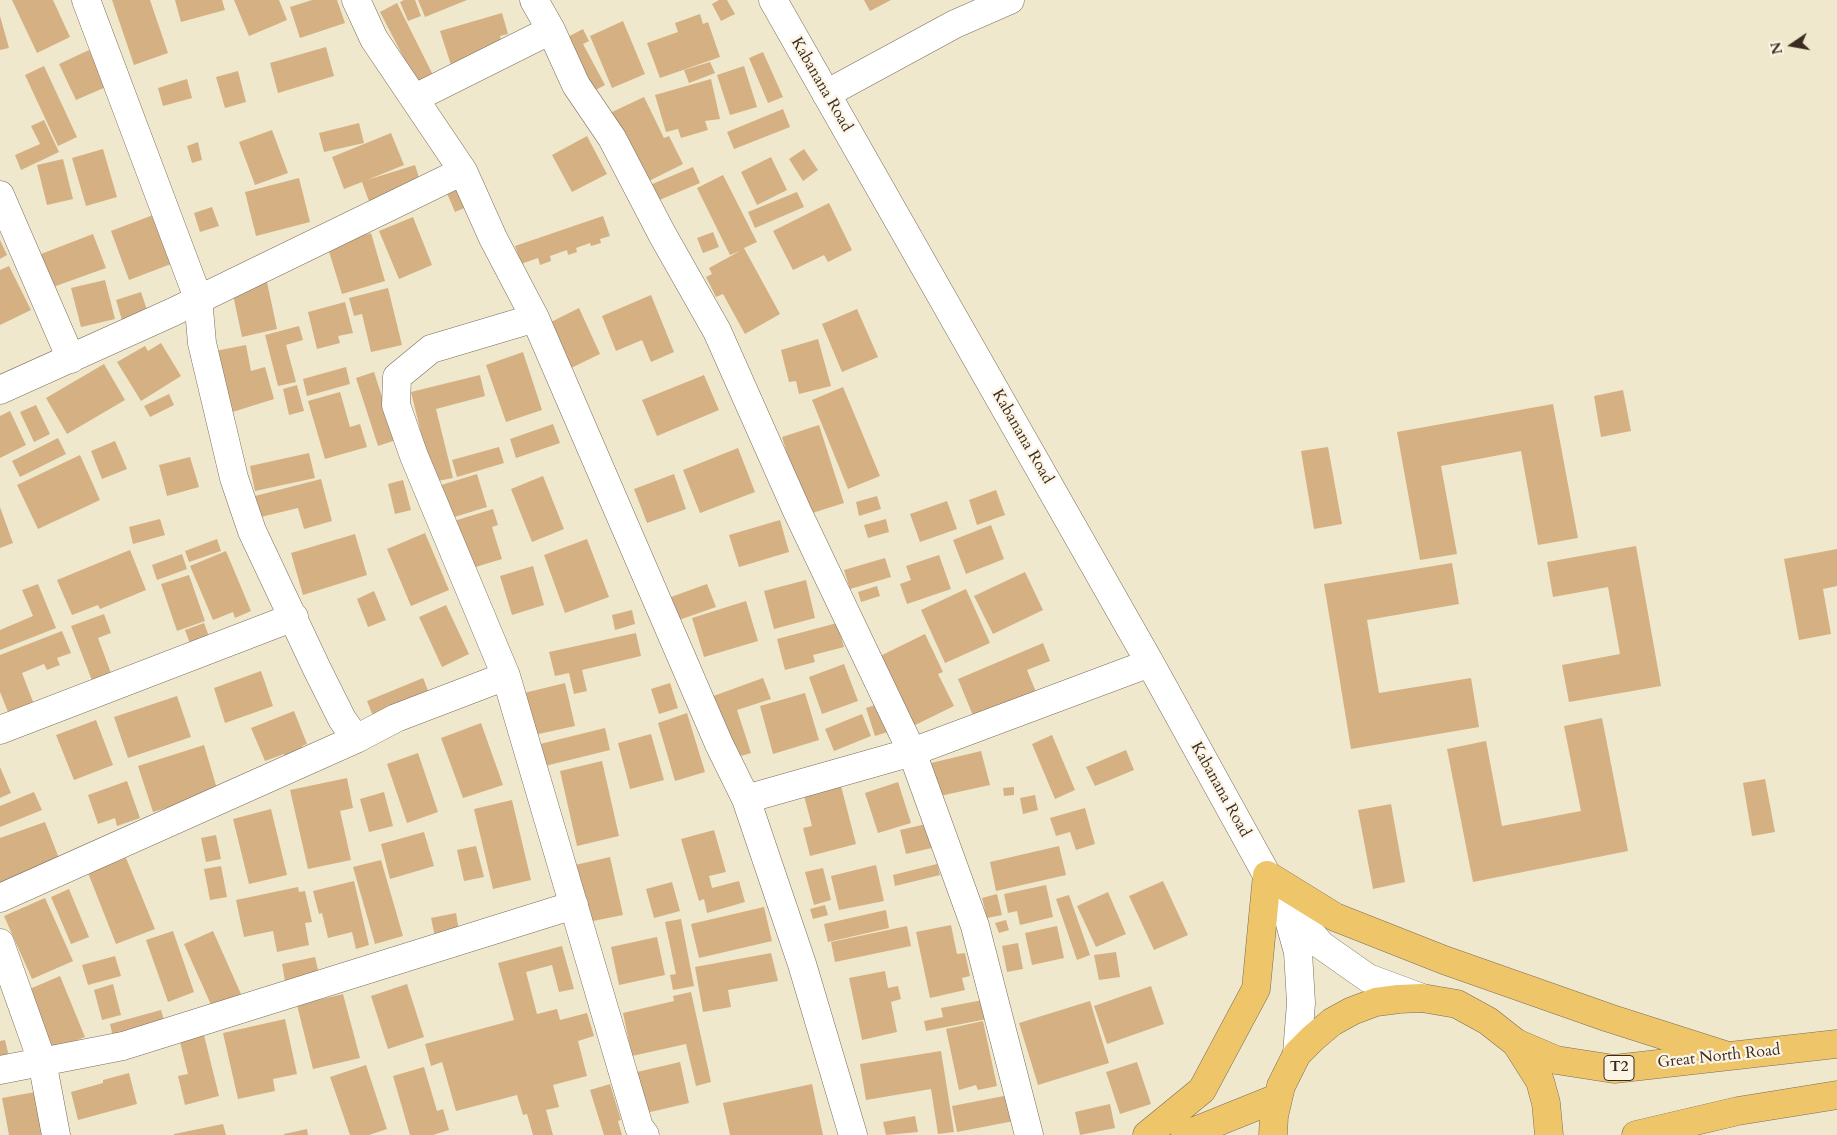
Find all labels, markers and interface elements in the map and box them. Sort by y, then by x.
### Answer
north arrow [1767,20,1817,70]
street label: Kabanana Road [786,34,856,136]
text: N [1766,40,1787,56]
street label: Kabanana Road [987,386,1057,488]
street label: Kabanana Road [1186,739,1254,841]
street label: Great North Road [1657,1041,1781,1073]
road number: T2 [1604,1056,1634,1080]

